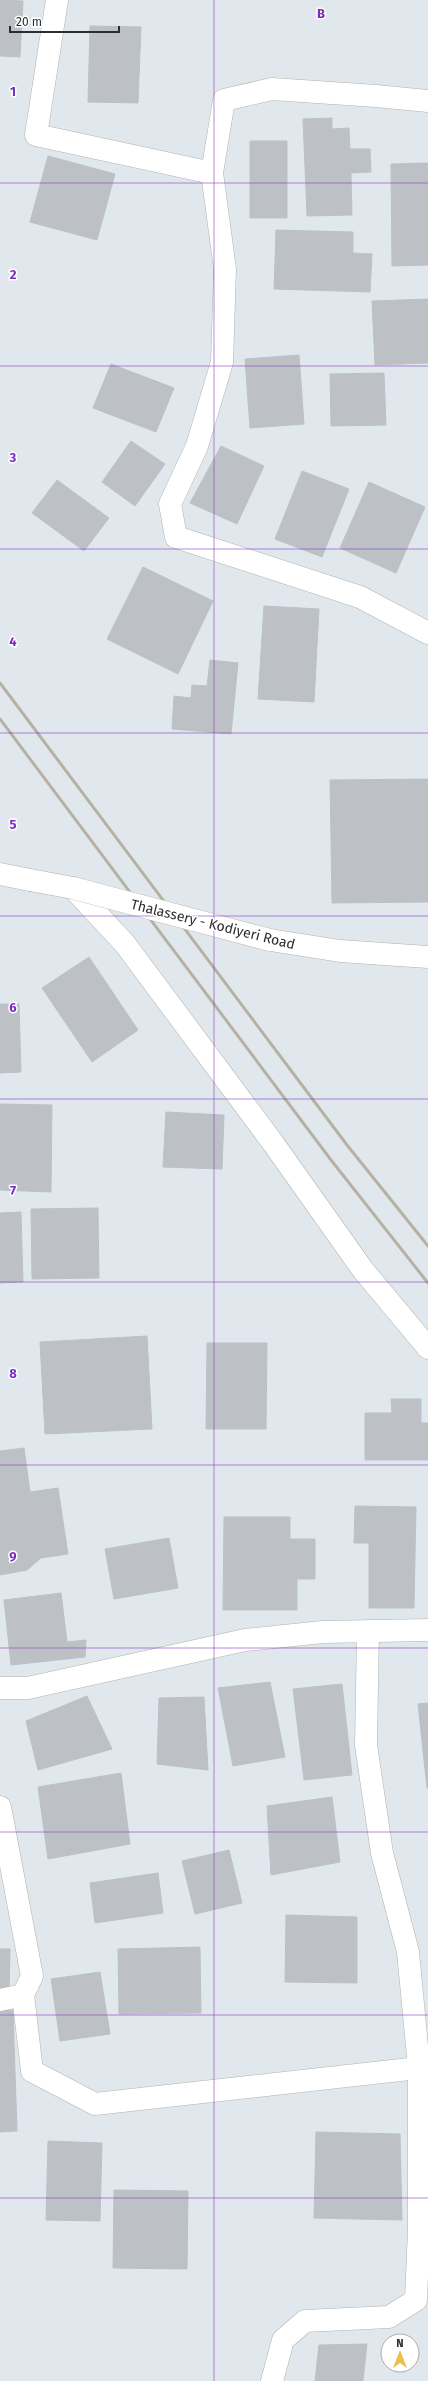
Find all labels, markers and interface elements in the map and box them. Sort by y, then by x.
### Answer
text: B [317,6,325,21]
scale bar [10,8,119,34]
text: 20 m [16,15,42,29]
text: 1 [10,84,16,99]
text: 2 [10,267,17,282]
text: 3 [9,450,17,465]
text: 4 [9,634,17,649]
text: 5 [10,817,17,832]
street label: Thalassery - Kodiyeri Road [129,896,297,953]
text: 6 [9,1000,17,1015]
text: 7 [10,1183,16,1198]
text: 8 [9,1366,17,1381]
text: 9 [9,1549,17,1564]
north arrow [380,2333,420,2373]
text: N [396,2337,404,2350]

